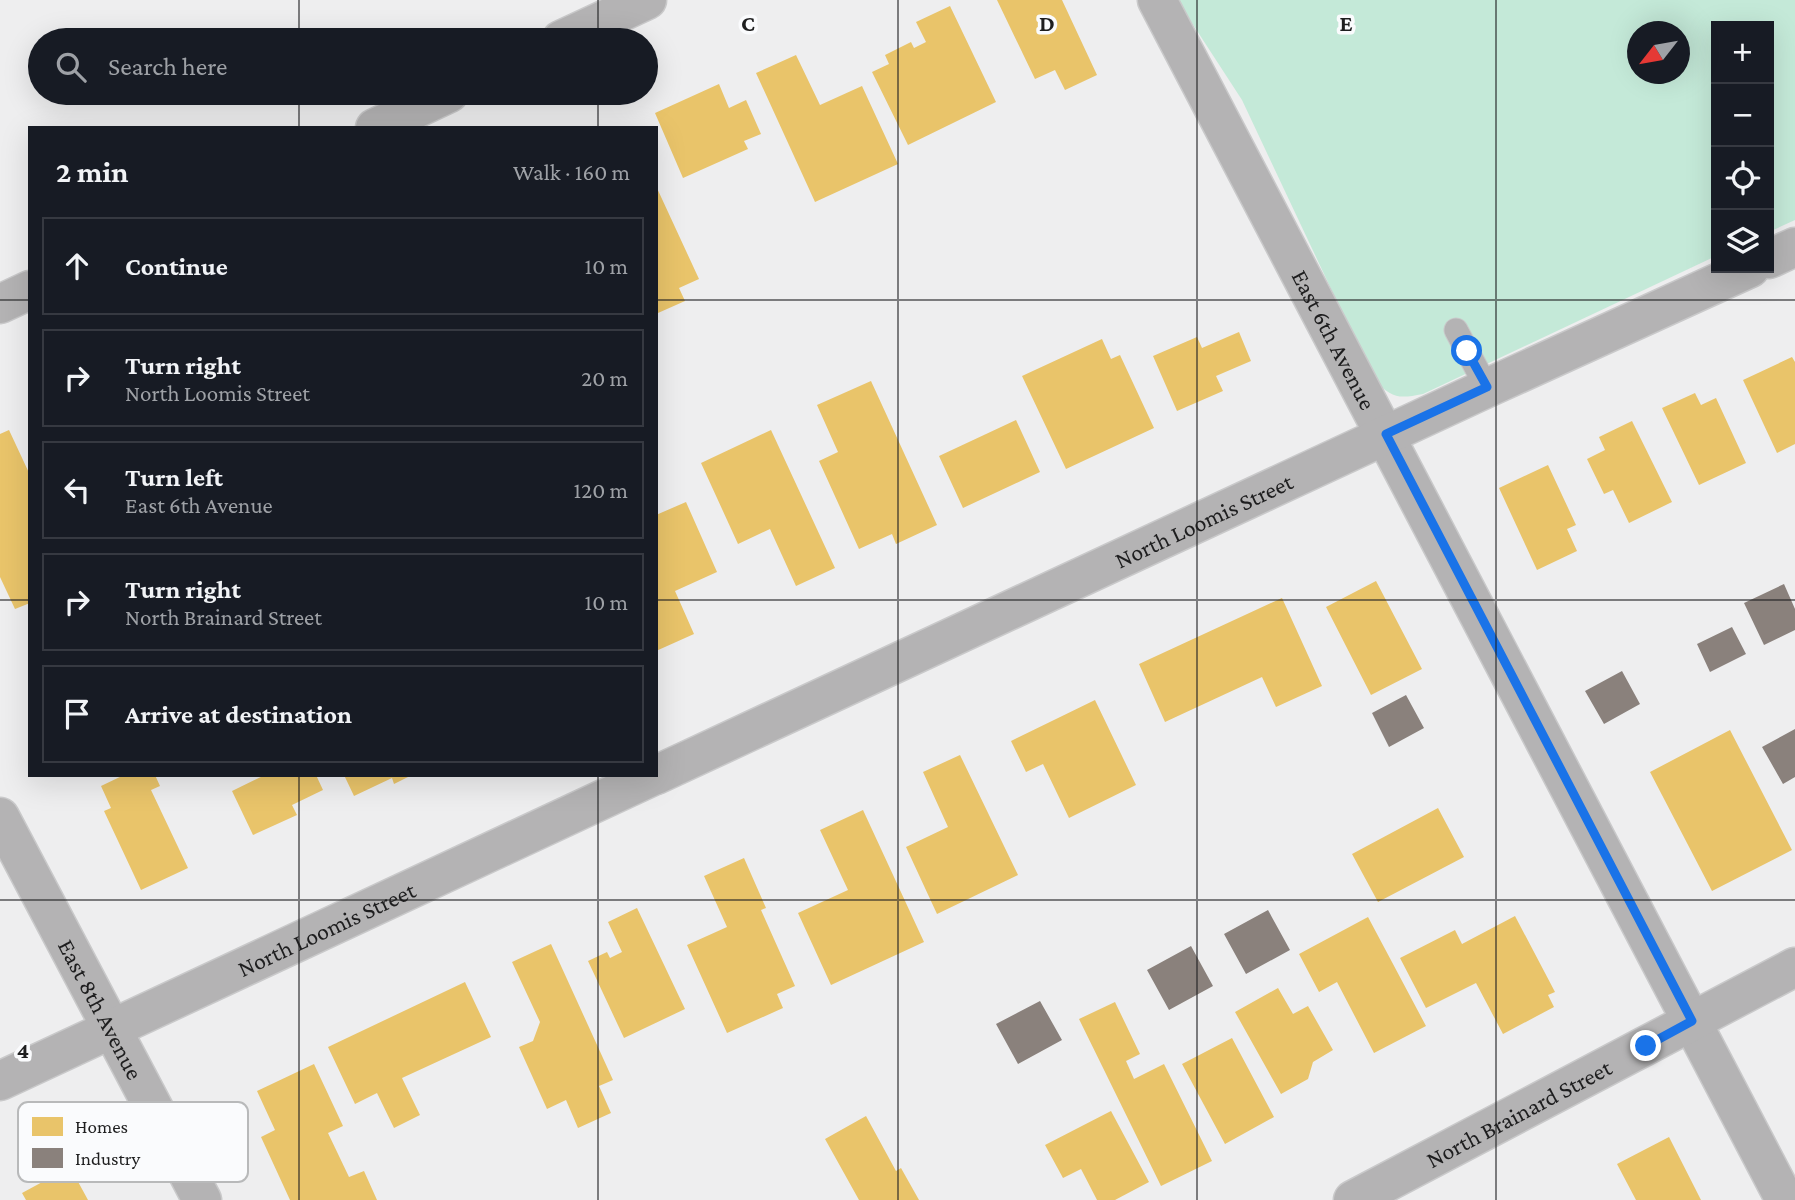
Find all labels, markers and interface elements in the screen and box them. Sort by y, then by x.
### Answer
text: C [741,10,755,36]
text: D [1039,10,1055,36]
text: E [1339,10,1353,36]
north arrow [1627,21,1690,84]
map controls [1711,21,1774,273]
button: + [1711,21,1774,84]
search box [28,28,658,105]
icon: search [52,48,90,86]
text: Search here [108,52,227,81]
button: − [1711,84,1774,147]
button: locate [1711,147,1774,210]
text: 2 min [56,155,128,188]
text: Walk · 160 m [513,159,630,185]
button: layers [1711,210,1774,273]
icon: ahead [58,247,96,285]
text: Continue [125,252,228,281]
text: 10 m [585,253,628,279]
street label: East 6th Avenue [1287,265,1382,414]
route start [1451,335,1482,366]
text: Turn right [125,351,241,380]
icon: right [58,359,96,397]
text: 20 m [581,365,628,391]
text: North Loomis Street [125,380,310,406]
text: Turn left [125,463,223,492]
street label: North Loomis Street [1110,467,1298,573]
icon: left [58,471,96,509]
text: 120 m [574,477,628,503]
text: East 6th Avenue [125,492,273,518]
text: Turn right [125,575,241,604]
icon: right [58,583,96,621]
text: 10 m [585,589,628,615]
text: North Brainard Street [125,604,322,630]
icon: arrive [58,695,96,733]
text: Arrive at destination [125,700,352,729]
street label: North Loomis Street [233,875,420,982]
street label: East 8th Avenue [53,934,149,1084]
route end [1630,1030,1661,1061]
text: 4 [17,1037,29,1063]
street label: North Brainard Street [1421,1052,1616,1173]
legend [18,1102,248,1182]
text: Homes [75,1116,128,1137]
text: Industry [75,1148,141,1169]

